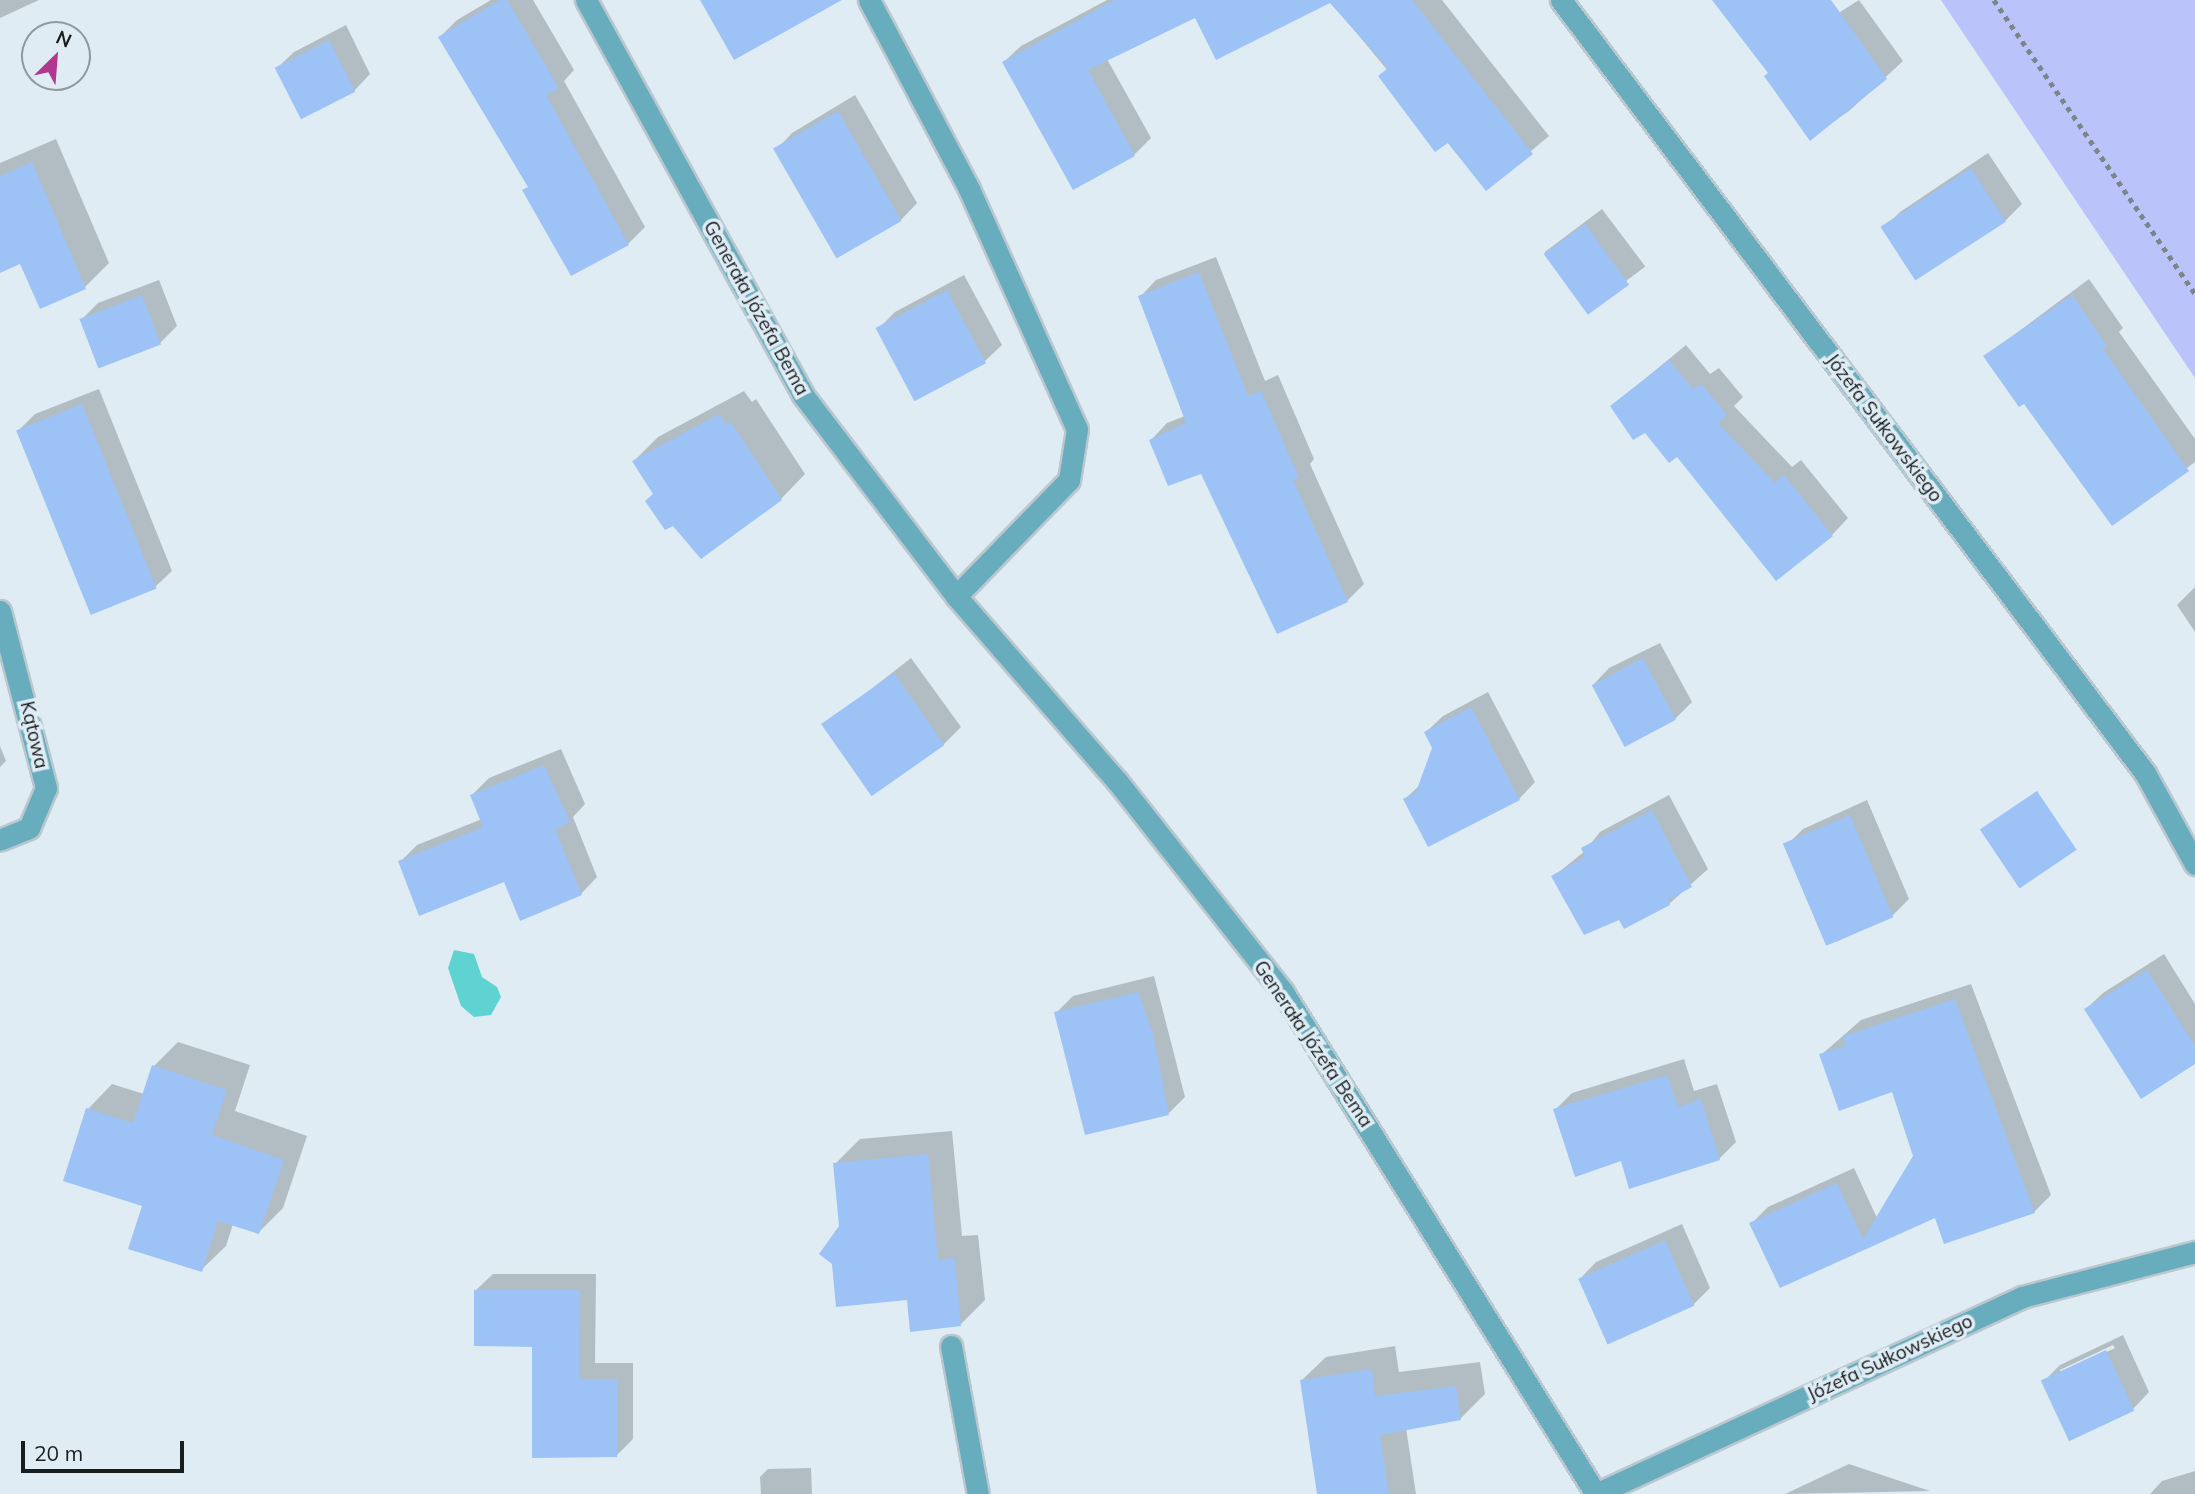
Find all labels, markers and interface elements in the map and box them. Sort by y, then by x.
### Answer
north arrow [21,21,91,91]
text: N [52,25,76,53]
street label: Generała Józefa Bema [699,217,813,399]
street label: Józefa Sułkowskiego [1821,349,1947,507]
street label: Kątowa [15,699,53,771]
street label: Generała Józefa Bema [1249,956,1377,1132]
street label: Józefa Sułkowskiego [1804,1310,1976,1406]
scale bar [24,1428,187,1472]
text: 20 m [34,1440,83,1466]

